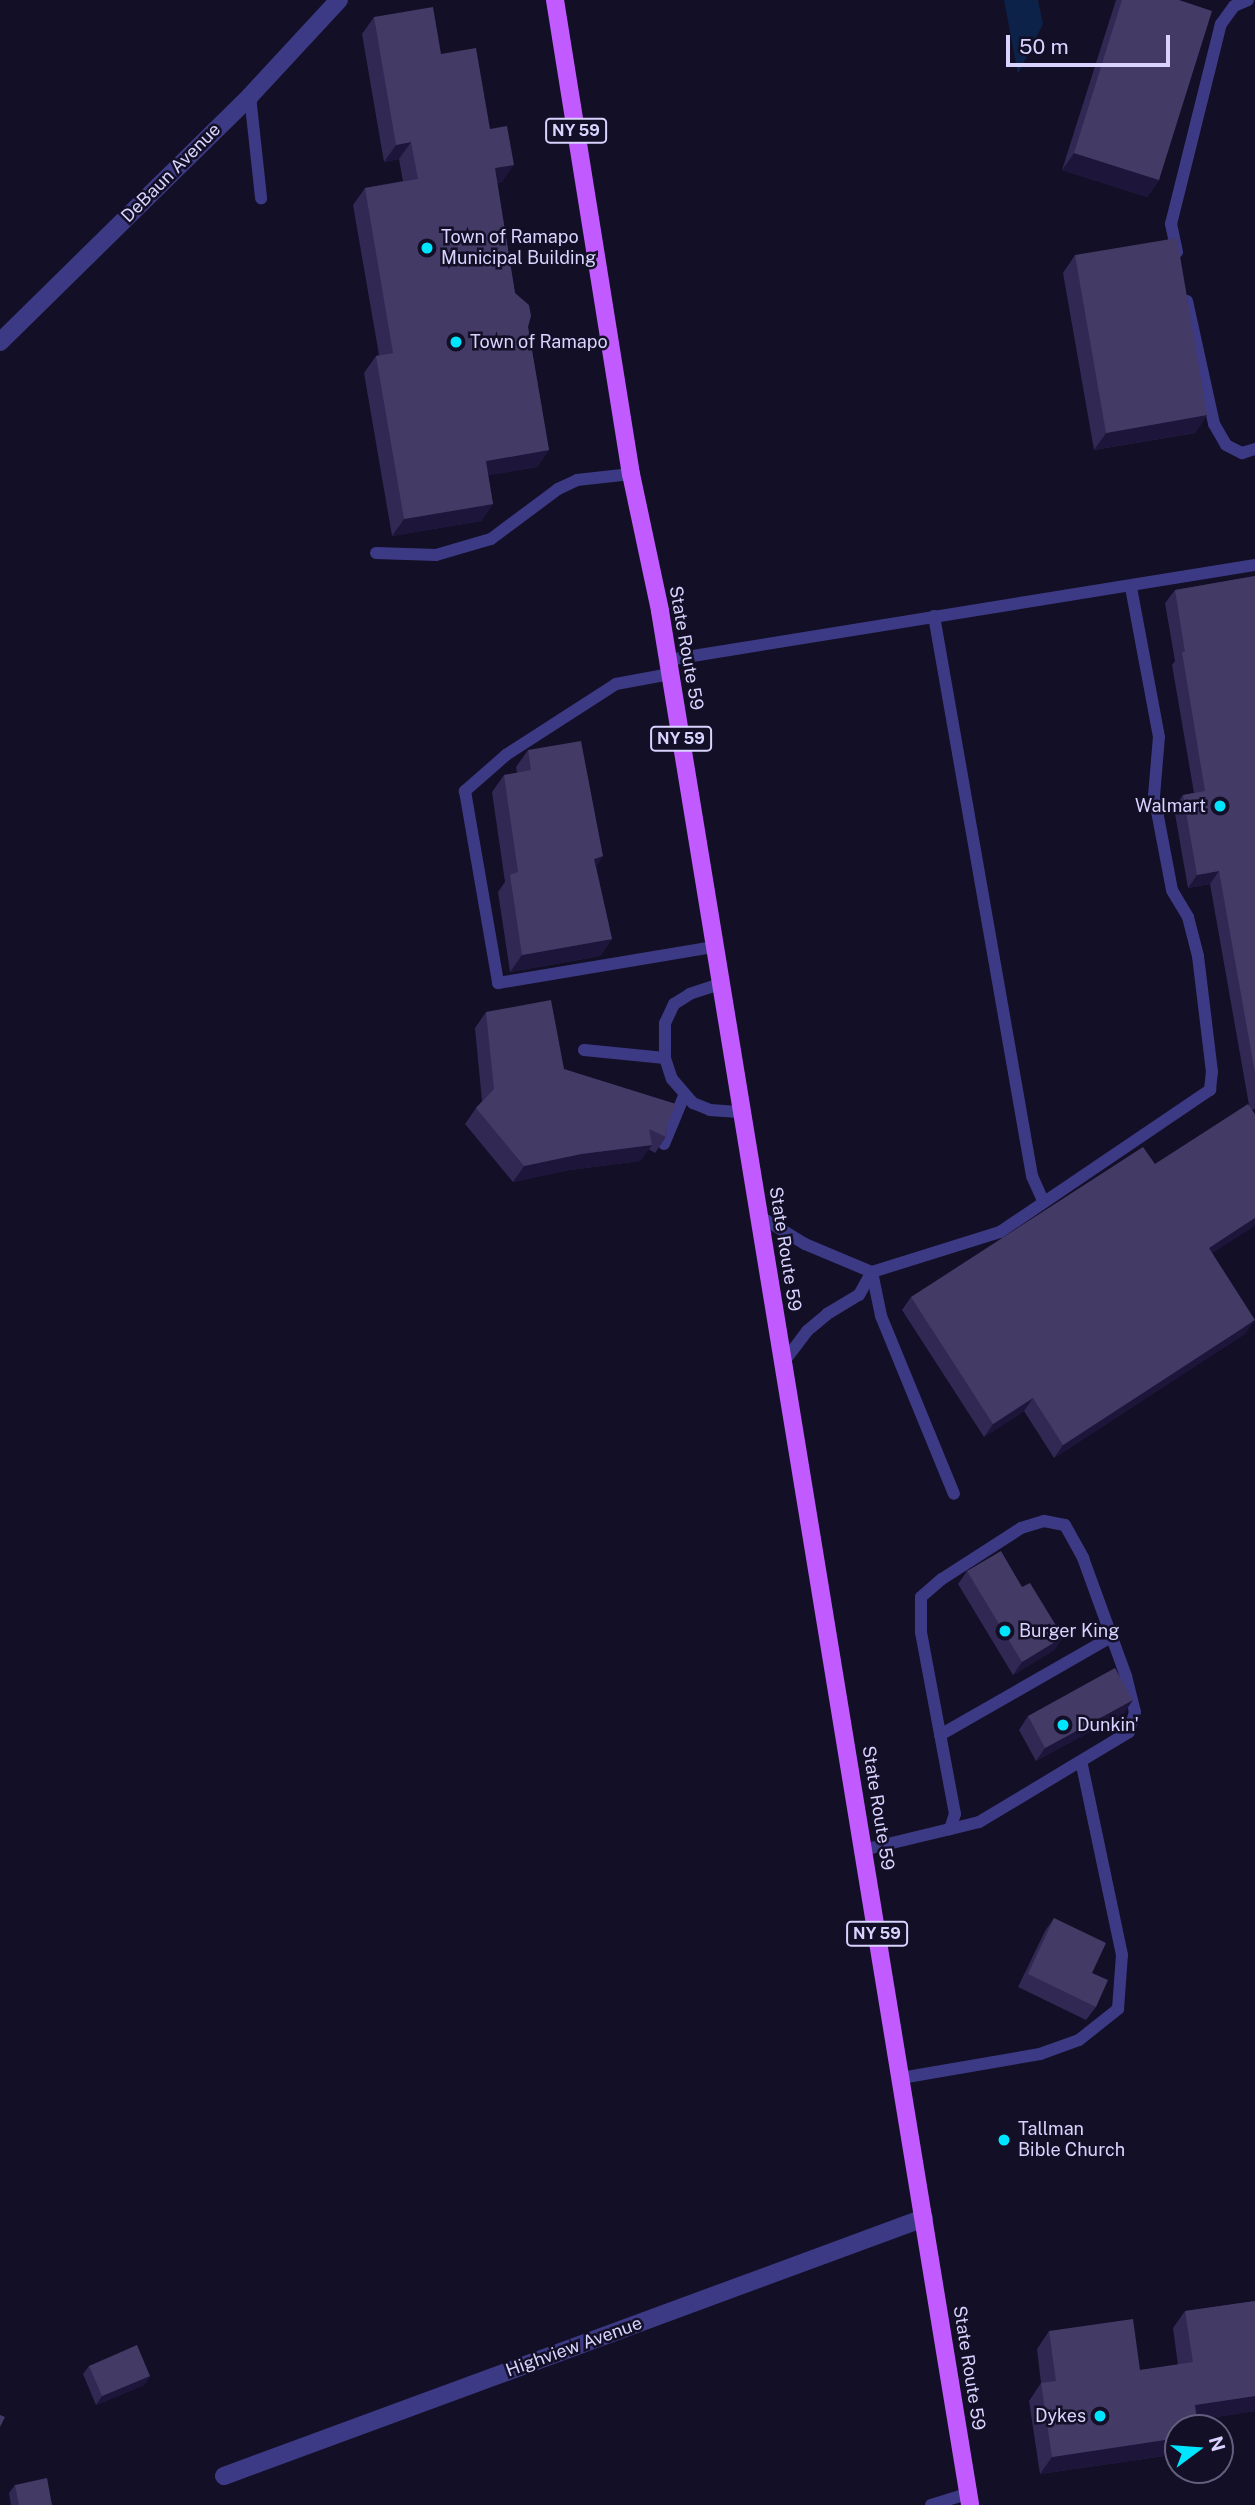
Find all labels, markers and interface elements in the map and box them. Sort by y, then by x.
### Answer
scale bar [1010,21,1174,65]
text: 50 m [1019,34,1069,59]
street label: DeBaun Avenue [117,119,225,227]
road number: NY 59 [544,119,608,144]
place label: Town of Ramapo Municipal Building [441,227,596,270]
marker: Town of Ramapo Municipal Building [419,240,435,256]
place label: Town of Ramapo [470,331,608,353]
marker: Town of Ramapo [448,334,464,350]
street label: State Route 59 [664,584,708,712]
road number: NY 59 [650,726,712,752]
place label: Walmart [1135,795,1206,817]
marker: Walmart [1212,798,1228,814]
street label: State Route 59 [764,1185,806,1313]
place label: Burger King [1019,1620,1119,1642]
marker: Burger King [997,1623,1013,1639]
place label: Dunkin' [1077,1714,1139,1736]
marker: Dunkin' [1055,1717,1071,1733]
street label: State Route 59 [857,1744,899,1872]
road number: NY 59 [846,1922,908,1946]
place label: Tallman Bible Church [1018,2119,1125,2162]
marker: Tallman Bible Church [996,2132,1012,2148]
street label: State Route 59 [948,2304,990,2432]
street label: Highview Avenue [503,2312,645,2382]
place label: Dykes [1035,2405,1086,2427]
marker: Dykes [1092,2408,1108,2424]
north arrow [1164,2414,1234,2484]
text: N [1205,2434,1230,2454]

